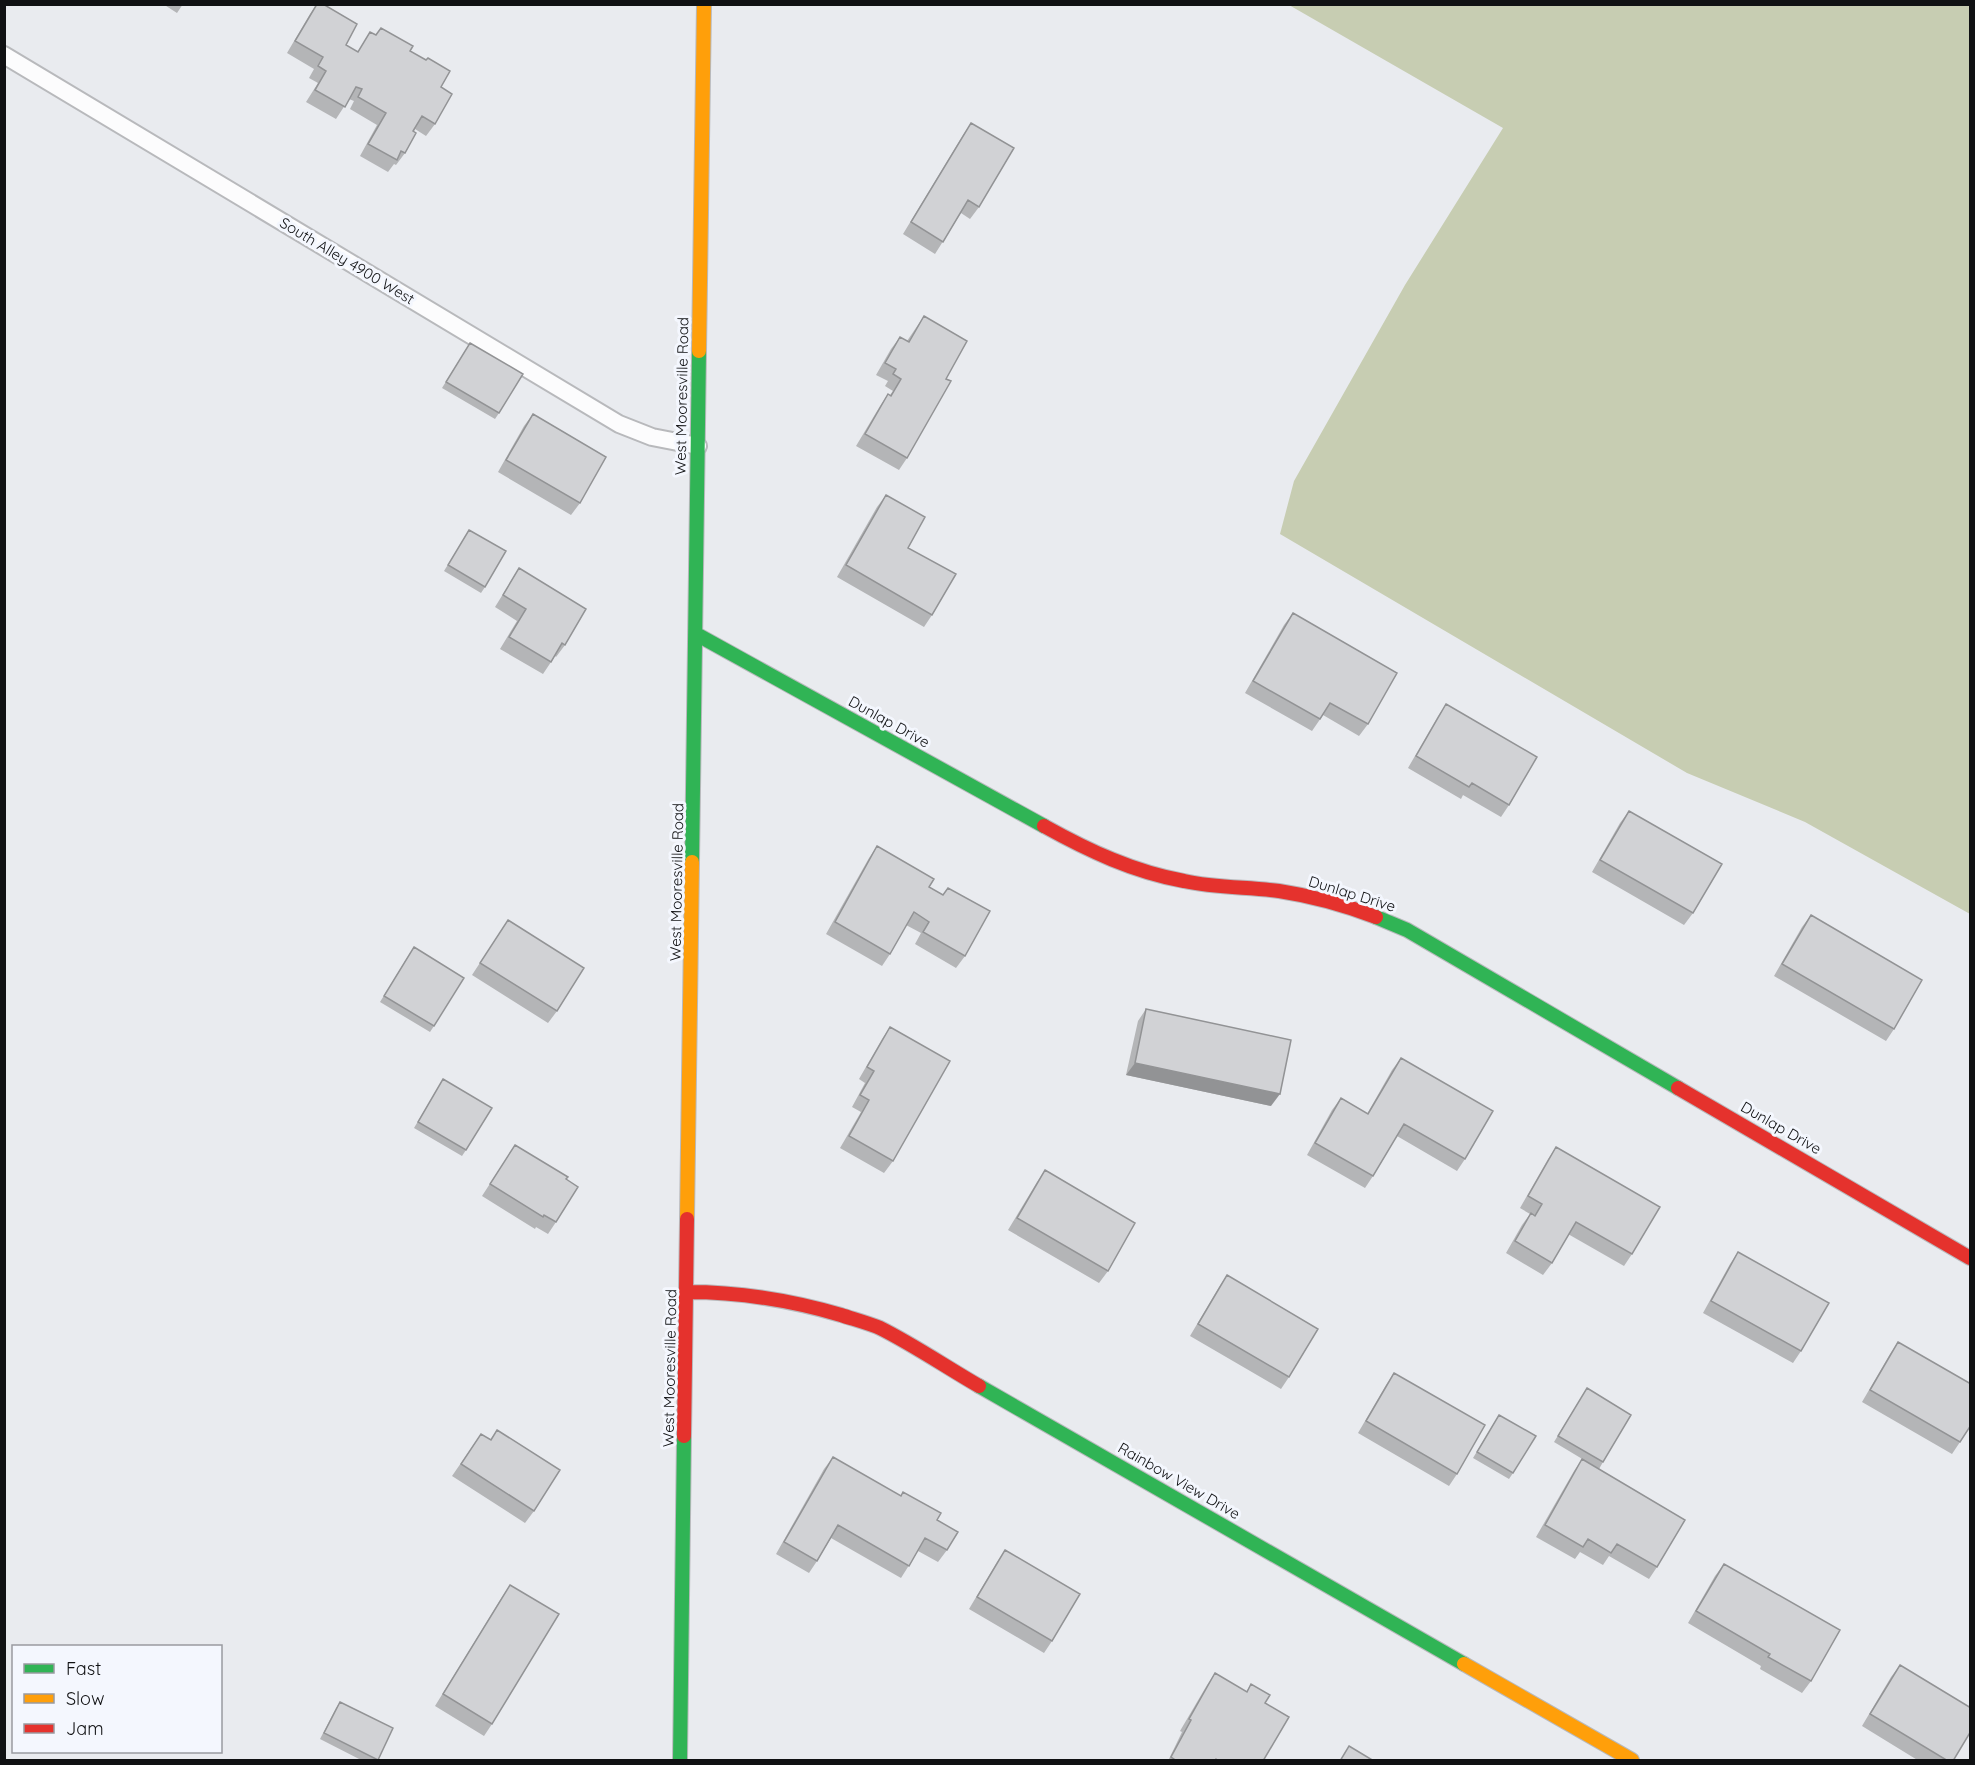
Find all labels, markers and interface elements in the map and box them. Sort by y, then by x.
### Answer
street label: South Alley 4900 West [276,213,418,308]
street label: West Mooresville Road [671,317,692,475]
street label: Dunlap Drive [845,691,933,752]
street label: West Mooresville Road [666,803,687,961]
street label: Dunlap Drive [1306,871,1398,916]
street label: Dunlap Drive [1738,1097,1825,1158]
street label: West Mooresville Road [659,1289,680,1447]
street label: Rainbow View Drive [1115,1438,1244,1523]
legend [12,1645,222,1753]
text: Fast [66,1657,101,1680]
text: Slow [66,1687,104,1710]
text: Jam [66,1717,104,1740]

